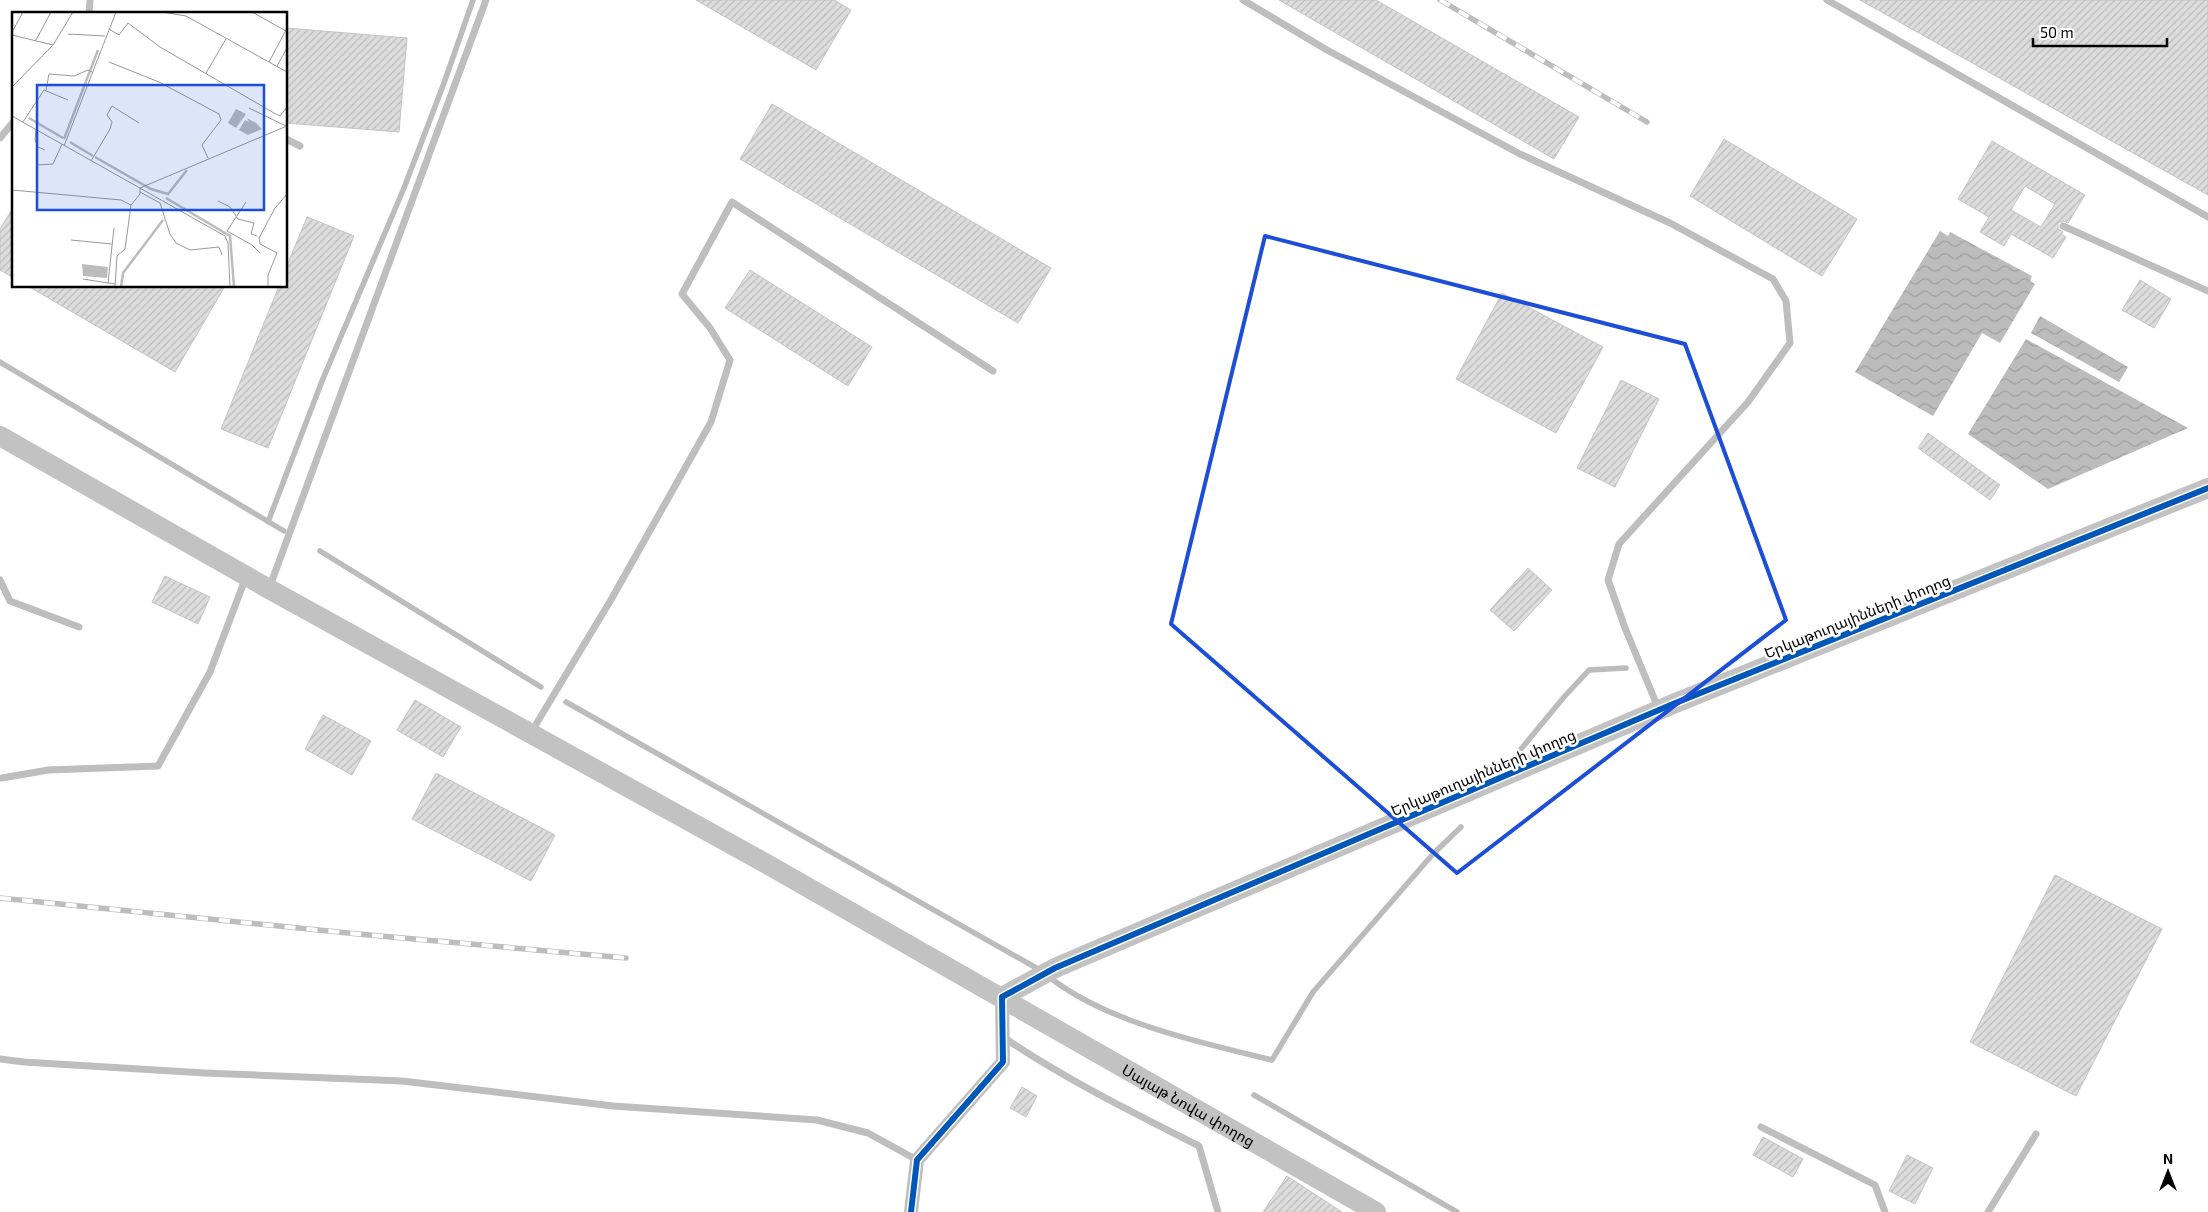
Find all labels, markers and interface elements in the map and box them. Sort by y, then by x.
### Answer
inset map [12,12,288,288]
scale bar [2033,15,2167,47]
text: 50 m [2040,23,2074,41]
street label: Երկաթուղայինների փողոց [1761,570,1953,663]
street label: Երկաթուղայինների փողոց [1388,725,1579,820]
street label: Սայաթ Նովա փողոց [1119,1060,1258,1151]
north arrow [2143,1147,2193,1197]
text: N [2163,1150,2173,1167]

